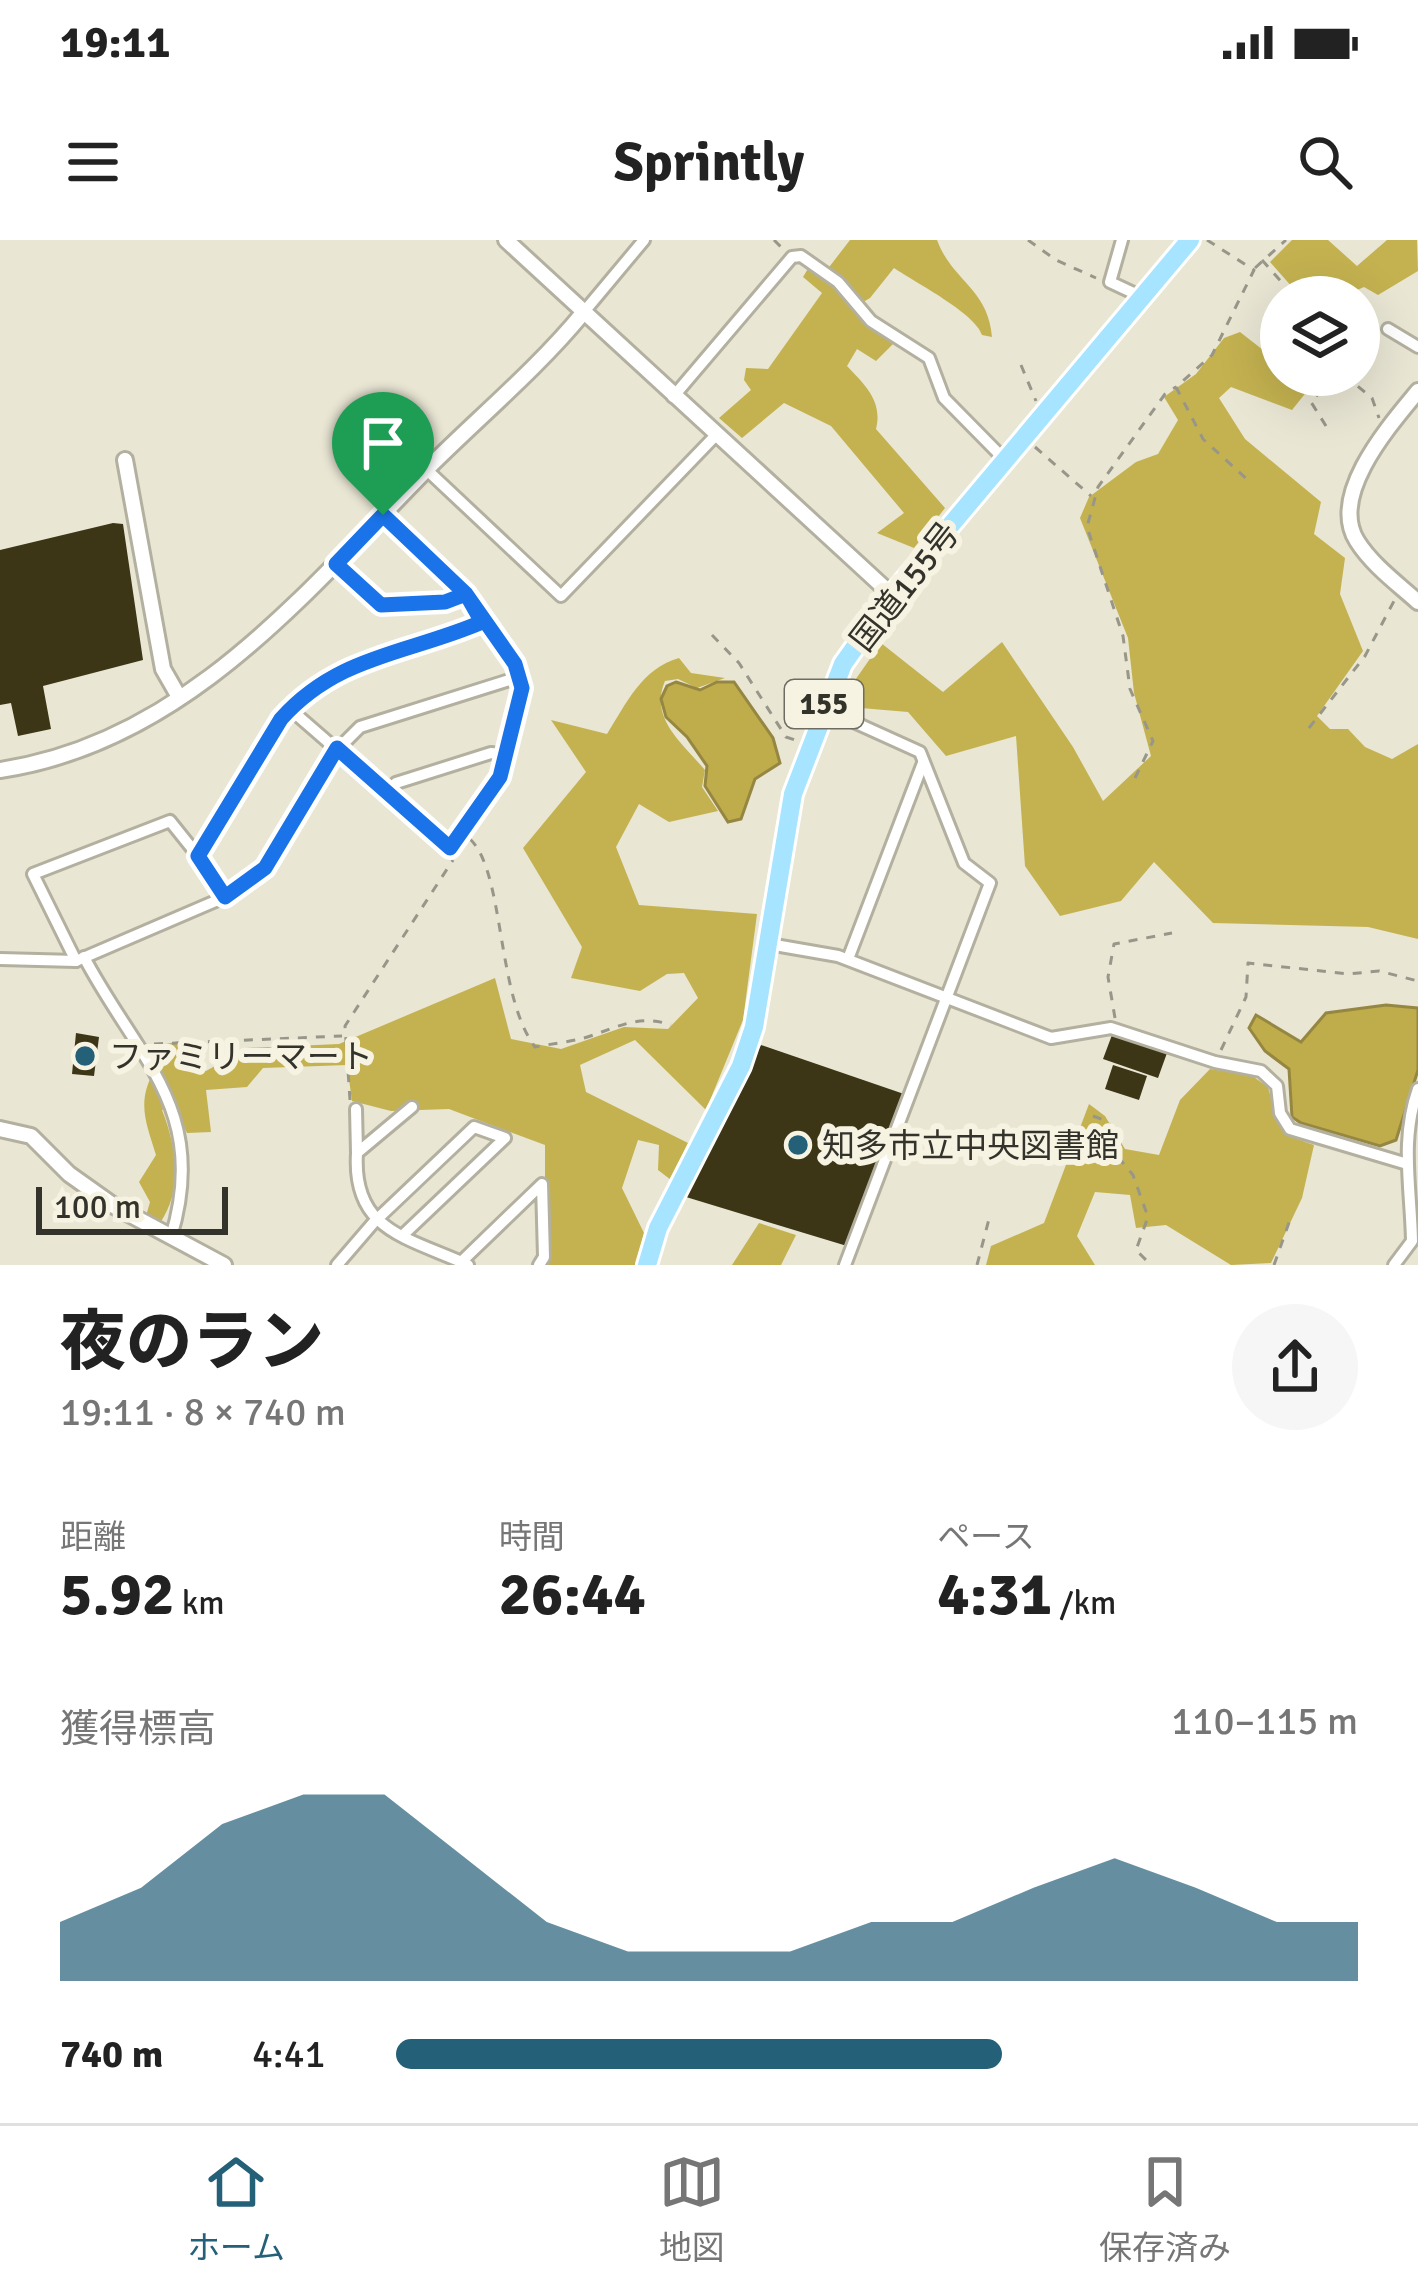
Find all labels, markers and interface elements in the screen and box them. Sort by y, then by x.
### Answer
text: 19:11 [60,15,170,70]
icon: menu [60,129,126,195]
text: Sprintly [614,129,804,196]
icon: search [1292,129,1358,195]
map controls [1260,276,1380,396]
button: layers [1260,276,1380,396]
pin [332,392,434,515]
icon: arrive [350,410,416,476]
street label: 国道155号 [842,514,968,660]
road number: 155 [785,680,863,728]
place label: ファミリーマート [109,1037,373,1078]
marker: ファミリーマート [72,1043,98,1069]
place label: 知多市立中央図書館 [822,1126,1119,1167]
marker: 知多市立中央図書館 [785,1132,811,1158]
scale bar [36,1181,228,1234]
text: 100 m [54,1187,141,1228]
text: 夜のラン [60,1302,324,1383]
button: share [1232,1304,1358,1430]
text: 19:11 · 8 × 740 m [60,1388,346,1436]
text: 距離 [60,1517,126,1558]
text: 時間 [499,1517,565,1558]
text: ペース [937,1517,1035,1558]
text: 5.92 [60,1558,174,1632]
text: 26:44 [499,1558,646,1632]
text: 4:31 [937,1558,1052,1632]
text: km [174,1583,225,1624]
text: /km [1052,1583,1116,1624]
text: 110–115 m [1171,1697,1358,1745]
text: 獲得標高 [60,1705,216,1753]
text: 740 m [60,2030,163,2078]
text: 4:41 [252,2030,326,2078]
tab: ホーム [187,2149,285,2269]
tab: 地図 [659,2149,725,2269]
tab: 保存済み [1099,2149,1231,2269]

